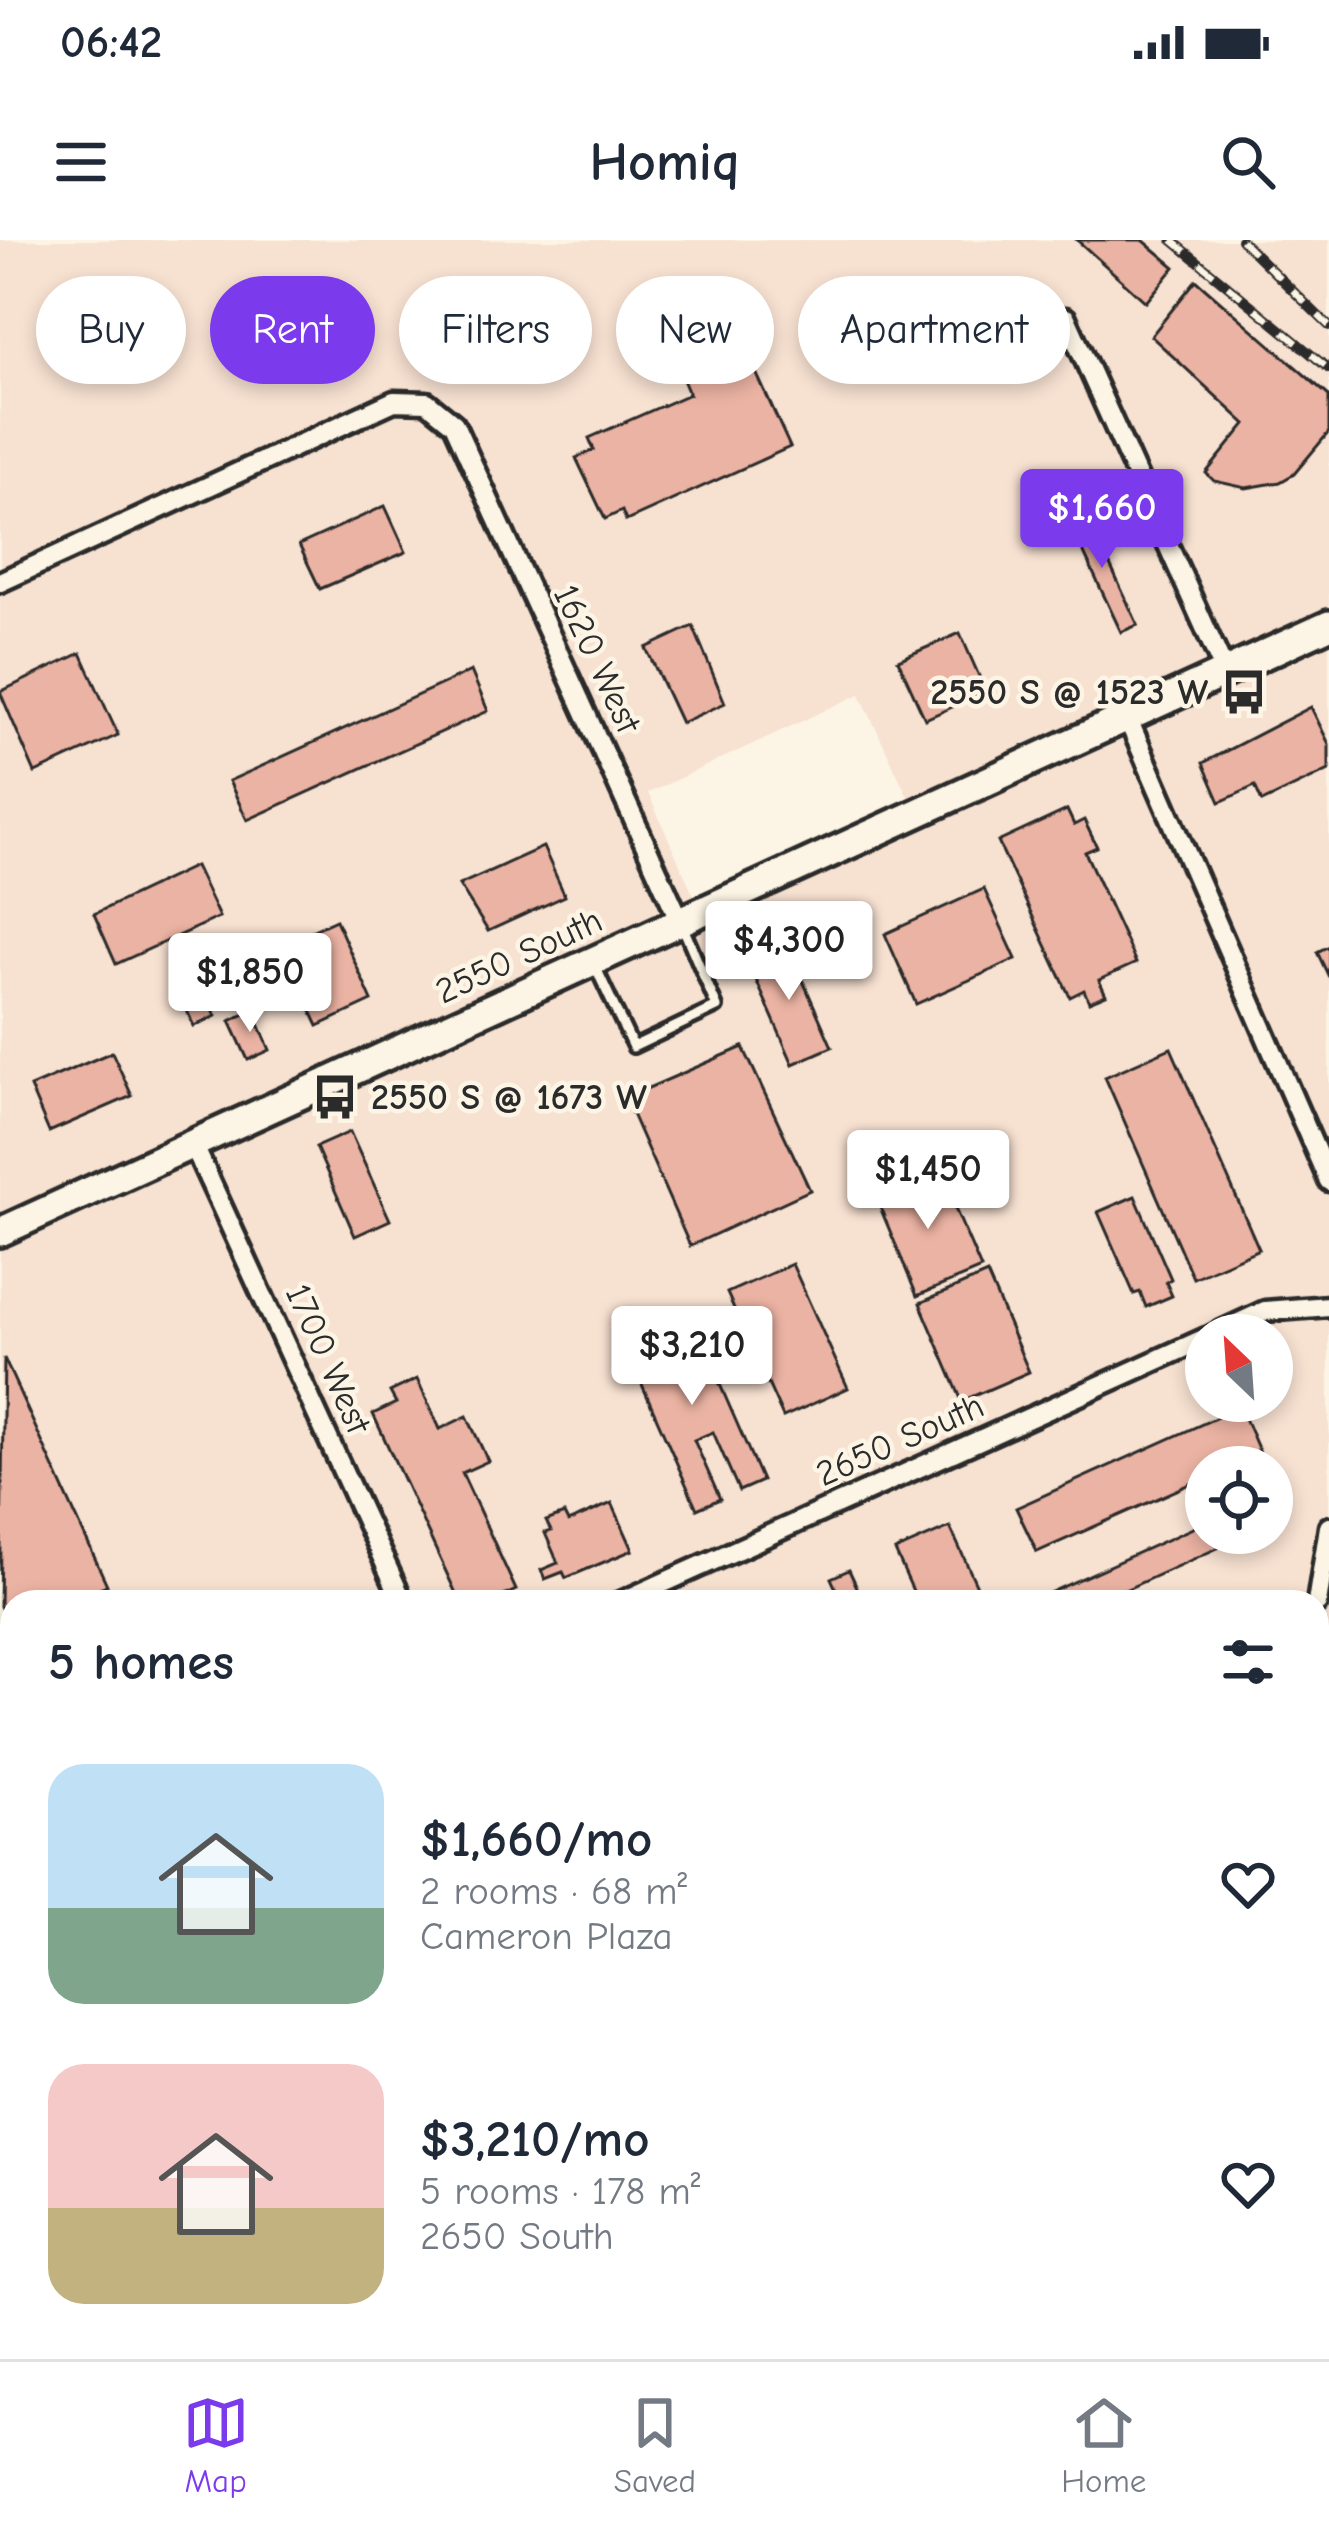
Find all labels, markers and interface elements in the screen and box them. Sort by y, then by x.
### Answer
text: 06:42 [60,16,162,68]
icon: menu [48,129,114,195]
icon: search [1215,129,1281,195]
text: Homiq [589,131,740,194]
chip: Buy [36,276,186,384]
chip: Rent [210,276,375,384]
chip: Filters [399,276,592,384]
chip: New [616,276,774,384]
chip: Apartment [798,276,1070,384]
pin: $1,660 [1004,469,1200,571]
text: $1,660 [1047,485,1157,530]
street label: 1620 West [545,578,650,741]
bus stop icon: 2550 S @ 1523 W [1219,667,1269,717]
place label: 2550 S @ 1523 W [930,672,1209,713]
street label: 2550 South [429,900,609,1012]
pin: $4,300 [691,901,887,1003]
text: $4,300 [732,917,846,962]
pin: $1,850 [152,933,348,1035]
text: $1,850 [195,949,305,994]
bus stop icon: 2550 S @ 1673 W [310,1072,360,1122]
place label: 2550 S @ 1673 W [371,1077,647,1118]
pin: $1,450 [830,1130,1026,1232]
text: $1,450 [874,1146,982,1191]
street label: 1700 West [277,1278,380,1442]
pin: $3,210 [594,1306,790,1408]
north arrow [1185,1314,1293,1422]
map controls [1185,1314,1293,1554]
text: $3,210 [638,1322,746,1367]
street label: 2650 South [810,1385,990,1495]
button: locate [1185,1446,1293,1554]
icon: filters [1215,1629,1281,1695]
text: 5 homes [48,1633,234,1692]
text: $1,660/mo [420,1810,652,1869]
icon: home [144,1812,288,1956]
icon: heart [1215,1851,1281,1917]
text: 2 rooms · 68 m² [420,1869,687,1914]
text: Cameron Plaza [420,1914,673,1959]
text: $3,210/mo [420,2110,650,2169]
icon: home [144,2112,288,2256]
icon: heart [1215,2151,1281,2217]
text: 5 rooms · 178 m² [420,2169,700,2214]
text: 2650 South [420,2214,614,2259]
tab: Map [183,2390,249,2500]
tab: Saved [614,2390,696,2500]
tab: Home [1061,2390,1146,2500]

